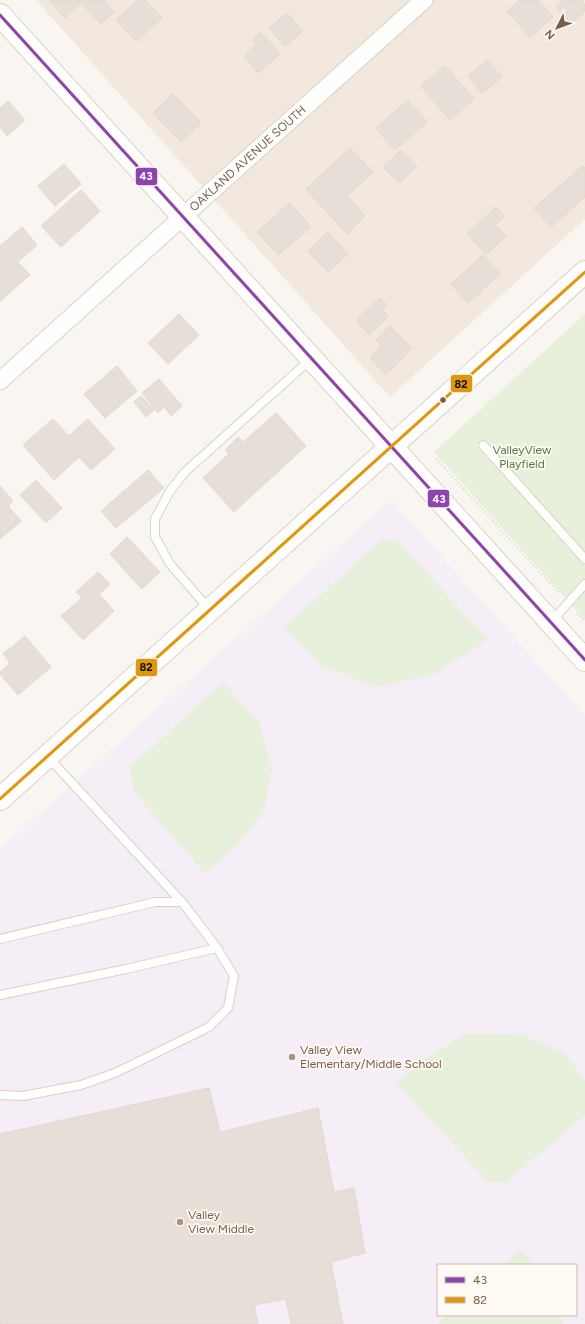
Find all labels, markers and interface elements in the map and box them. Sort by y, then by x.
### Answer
north arrow [537,8,577,48]
text: N [542,27,558,42]
street label: OAKLAND AVENUE SOUTH [187,103,309,214]
line badge: 43 [135,167,158,186]
text: 43 [139,170,153,183]
line badge: 82 [450,374,473,393]
text: 82 [454,378,468,391]
unlabelled marker [438,395,448,405]
park label: ValleyView Playfield [493,443,552,471]
line badge: 43 [427,489,450,508]
text: 43 [432,493,446,506]
line badge: 82 [135,658,158,677]
text: 82 [139,661,153,674]
place label: Valley View Elementary/Middle School [300,1043,442,1071]
marker: Valley View Elementary/Middle School [287,1052,297,1062]
place label: Valley View Middle [188,1208,255,1236]
marker: Valley View Middle [175,1217,185,1227]
legend [437,1264,577,1316]
text: 43 [473,1273,487,1287]
text: 82 [473,1293,487,1307]

